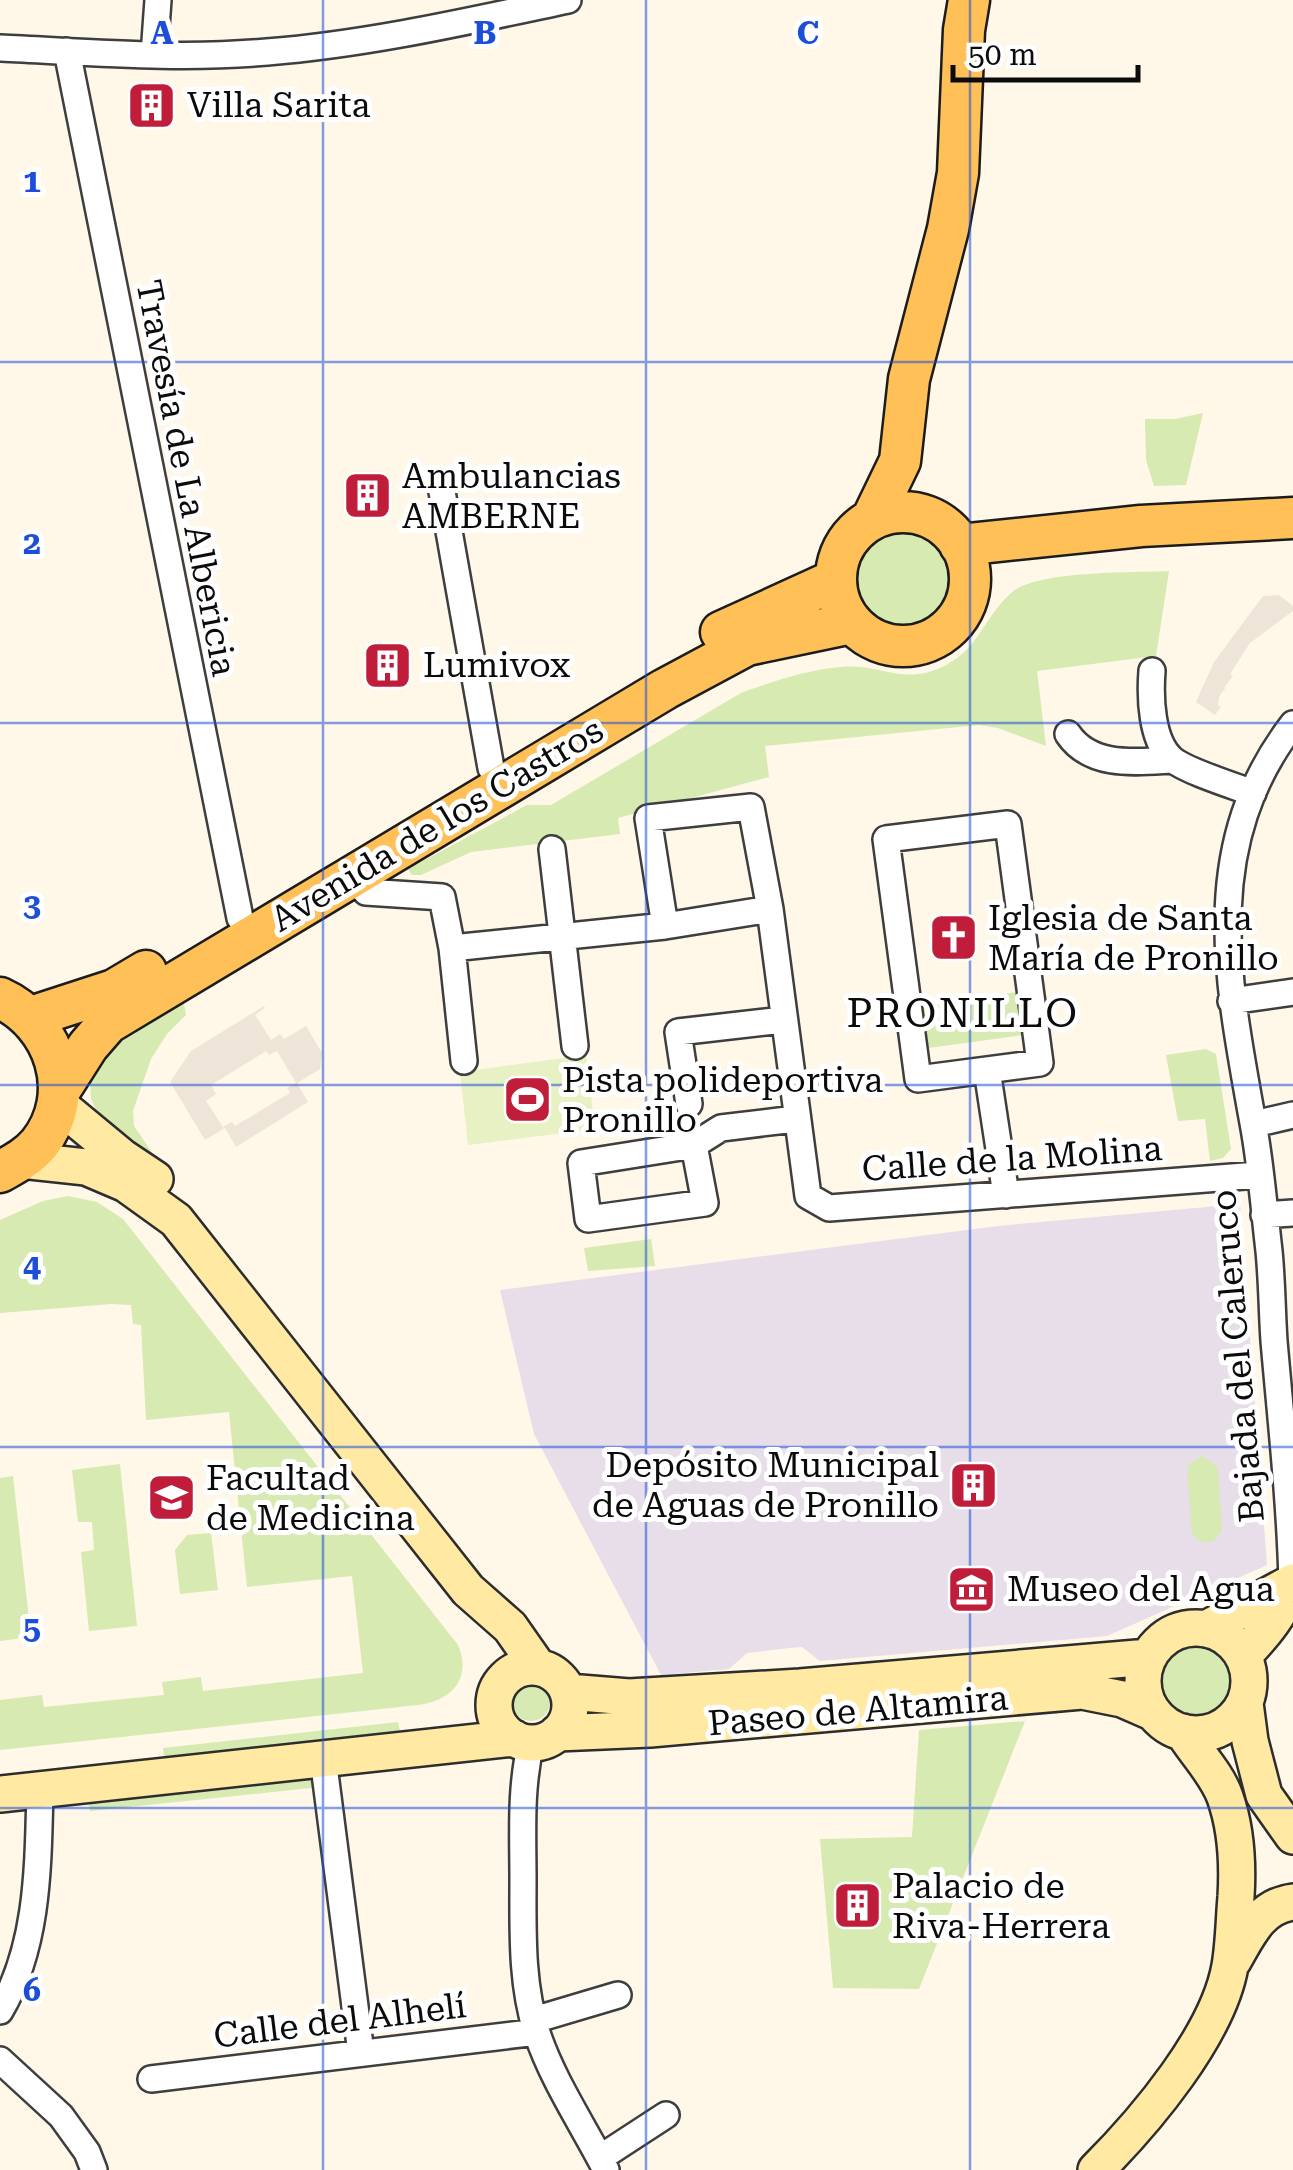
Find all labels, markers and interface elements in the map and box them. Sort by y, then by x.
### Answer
text: A [150,14,174,52]
text: B [473,14,497,52]
text: C [797,14,819,52]
scale bar [953,20,1138,82]
text: 50 m [968,37,1037,72]
building icon: Villa Sarita [126,79,178,131]
place label: Villa Sarita [187,85,370,126]
text: 1 [23,162,41,200]
street label: Travesía de La Albericia [127,276,245,680]
place label: Ambulancias AMBERNE [402,456,621,537]
building icon: Ambulancias AMBERNE [341,470,393,522]
text: 2 [23,524,41,562]
building icon: Lumivox [362,639,414,691]
place label: Lumivox [423,645,570,686]
street label: Avenida de los Castros [263,709,611,941]
text: 3 [23,886,41,924]
place label: Iglesia de Santa María de Pronillo [988,898,1279,979]
church icon: Iglesia de Santa María de Pronillo [927,912,979,964]
district label: PRONILLO [846,990,1080,1037]
place label: Pista polideportiva Pronillo [562,1060,883,1141]
sports icon: Pista polideportiva Pronillo [501,1074,553,1126]
street label: Calle de la Molina [860,1128,1164,1190]
street label: Bajada del Caleruco [1203,1188,1273,1524]
text: 4 [23,1247,41,1285]
place label: Depósito Municipal de Aguas de Pronillo [592,1445,939,1526]
place label: Facultad de Medicina [206,1458,415,1539]
building icon: Depósito Municipal de Aguas de Pronillo [948,1459,1000,1511]
school or university icon: Facultad de Medicina [145,1472,197,1524]
museum icon: Museo del Agua [946,1563,998,1615]
place label: Museo del Agua [1007,1569,1275,1610]
text: 5 [23,1609,41,1647]
street label: Paseo de Altamira [706,1677,1010,1745]
place label: Palacio de Riva-Herrera [892,1866,1110,1947]
building icon: Palacio de Riva-Herrera [831,1880,883,1932]
text: 6 [23,1971,41,2009]
street label: Calle del Alhelí [211,1985,469,2057]

